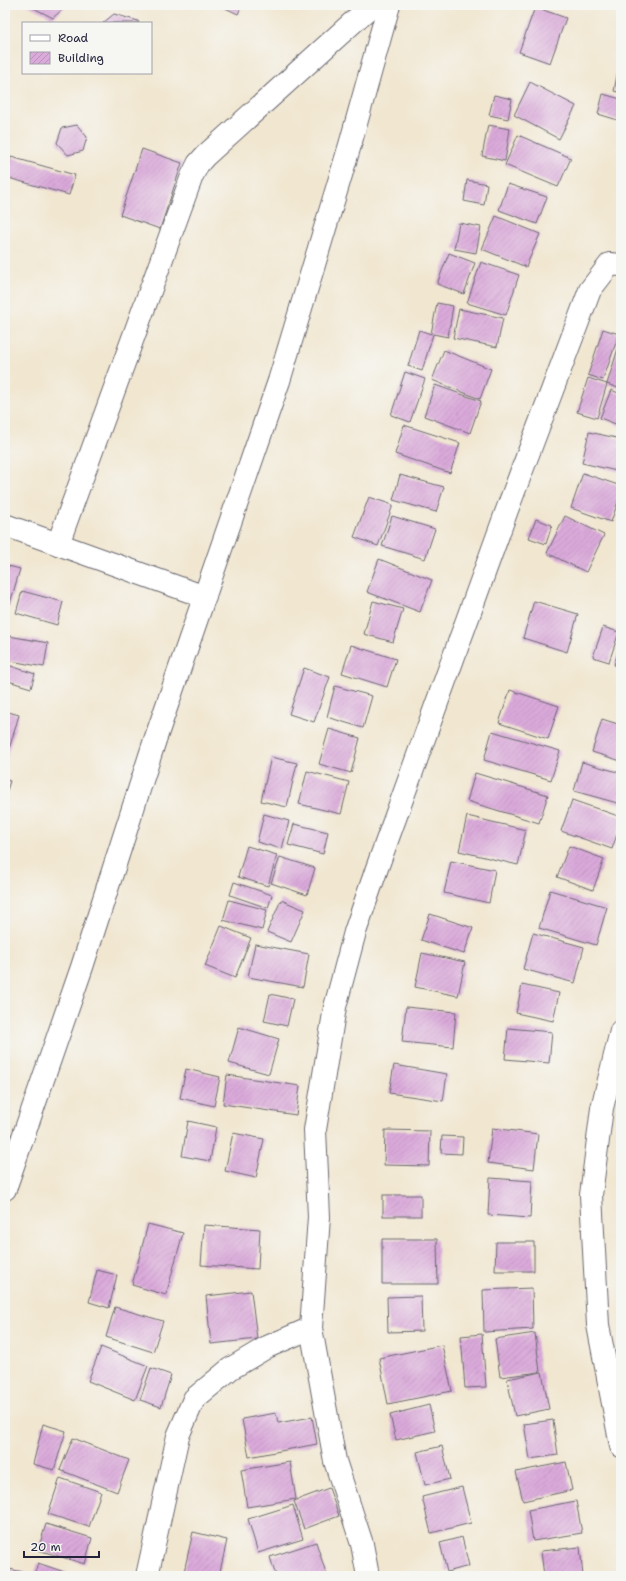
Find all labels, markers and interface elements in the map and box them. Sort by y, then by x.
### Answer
legend [22,22,152,74]
text: Road [58,30,89,46]
text: Building [58,50,104,66]
scale bar [24,1533,99,1559]
text: 20 m [30,1539,61,1555]

